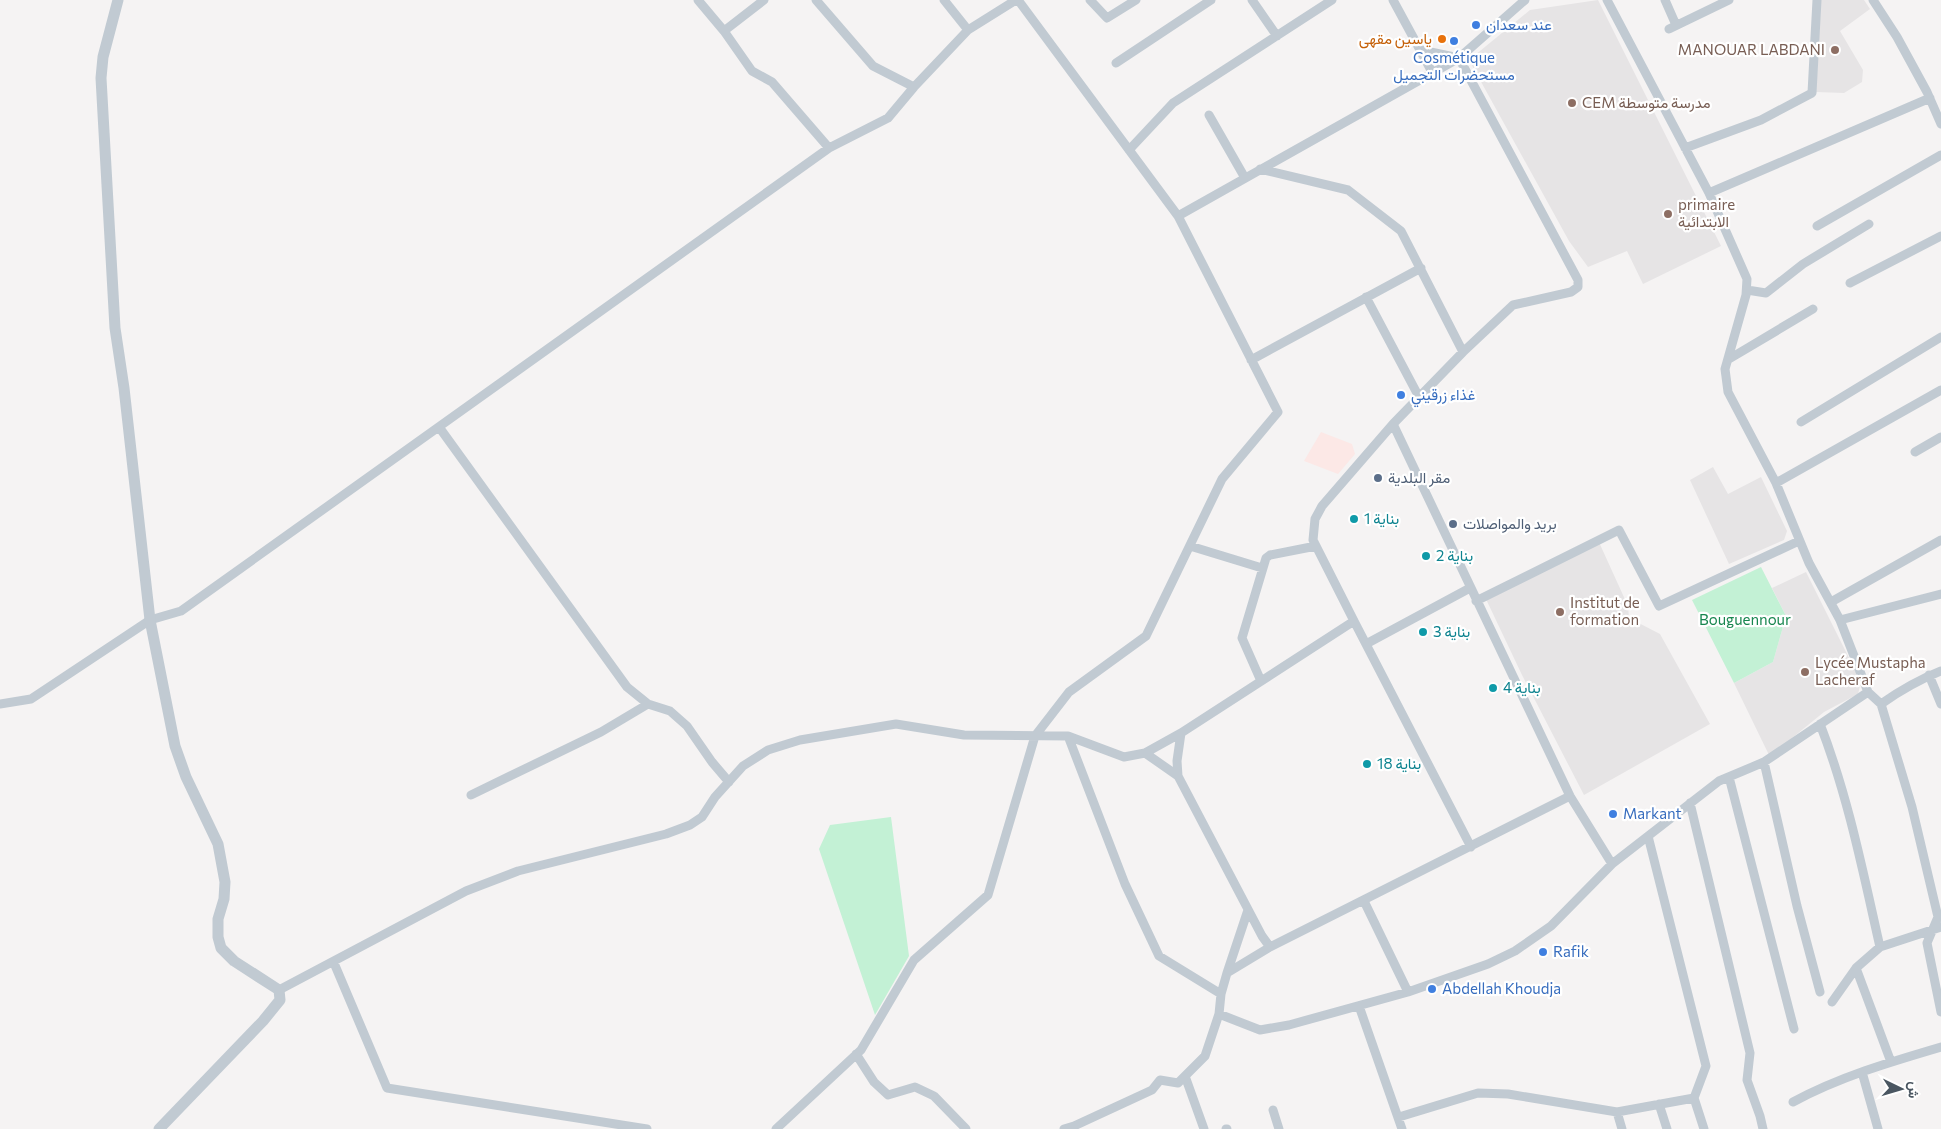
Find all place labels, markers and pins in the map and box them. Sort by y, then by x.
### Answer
place label: عند سعدان [1486,15,1552,34]
marker: عند سعدان [1470,19,1482,31]
place label: ياسين مقهى [1359,29,1432,49]
marker: ياسين مقهى [1436,33,1448,45]
marker: Cosmétique مستحضرات التجميل [1448,35,1460,47]
place label: MANOUAR LABDANI [1678,40,1825,58]
marker: MANOUAR LABDANI [1829,44,1841,56]
place label: Cosmétique مستحضرات التجميل [1393,48,1515,84]
place label: CEM مدرسة متوسطة [1582,93,1711,112]
marker: CEM مدرسة متوسطة [1566,97,1578,109]
place label: primaire الابتدائية [1678,195,1735,231]
marker: primaire الابتدائية [1662,208,1674,220]
place label: غذاء زرقيني [1411,385,1476,408]
marker: غذاء زرقيني [1395,389,1407,401]
place label: مقر البلدية [1388,468,1450,487]
marker: مقر البلدية [1372,472,1384,484]
place label: بناية 1 [1364,509,1399,528]
marker: بناية 1 [1348,513,1360,525]
place label: بريد والمواصلات [1463,514,1557,533]
marker: بريد والمواصلات [1447,518,1459,530]
place label: بناية 2 [1436,546,1473,565]
marker: بناية 2 [1420,550,1432,562]
place label: Institut de formation [1570,593,1640,628]
marker: Institut de formation [1554,606,1566,618]
place label: بناية 3 [1433,622,1470,641]
marker: بناية 3 [1417,626,1429,638]
place label: Lycée Mustapha Lacheraf [1815,653,1926,688]
marker: Lycée Mustapha Lacheraf [1799,666,1811,678]
place label: بناية 4 [1503,678,1541,697]
marker: بناية 4 [1487,682,1499,694]
place label: بناية 18 [1377,754,1421,773]
marker: بناية 18 [1361,758,1373,770]
place label: Markant [1623,804,1682,822]
marker: Markant [1607,808,1619,820]
place label: Rafik [1553,942,1589,960]
marker: Rafik [1537,946,1549,958]
place label: Abdellah Khoudja [1442,979,1561,997]
marker: Abdellah Khoudja [1426,983,1438,995]

